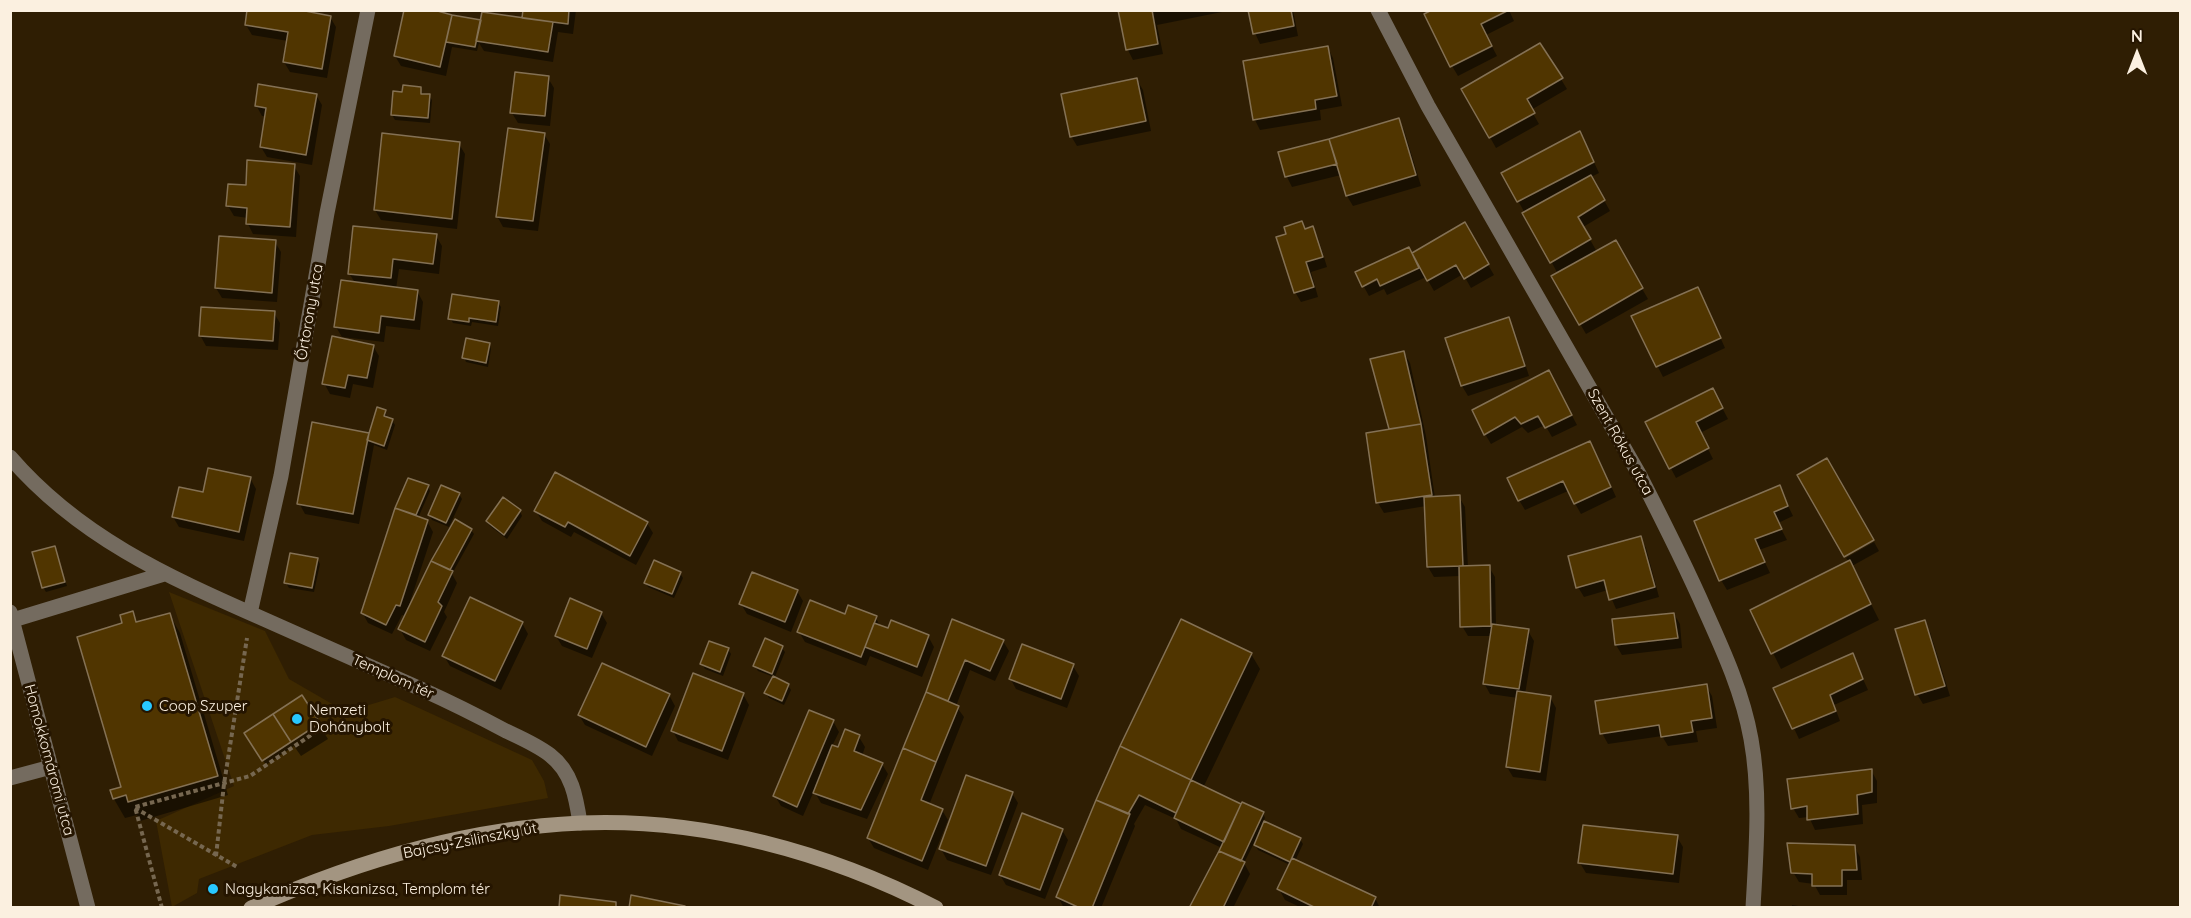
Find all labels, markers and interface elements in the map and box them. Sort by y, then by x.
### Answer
north arrow [2107,24,2167,84]
text: N [2131,26,2143,46]
street label: Őrtorony utca [293,262,327,362]
street label: Szent Rókus utca [1583,386,1657,498]
street label: Templom tér [349,651,437,703]
street label: Homokkomáromi utca [20,682,78,838]
place label: Coop Szuper [159,697,248,715]
marker: Coop Szuper [140,699,154,713]
place label: Nemzeti Dohánybolt [309,701,390,736]
marker: Nemzeti Dohánybolt [290,712,304,726]
street label: Bajcsy-Zsilinszky út [402,819,538,863]
place label: Nagykanizsa, Kiskanizsa, Templom tér [225,880,490,898]
marker: Nagykanizsa, Kiskanizsa, Templom tér [206,882,220,896]

